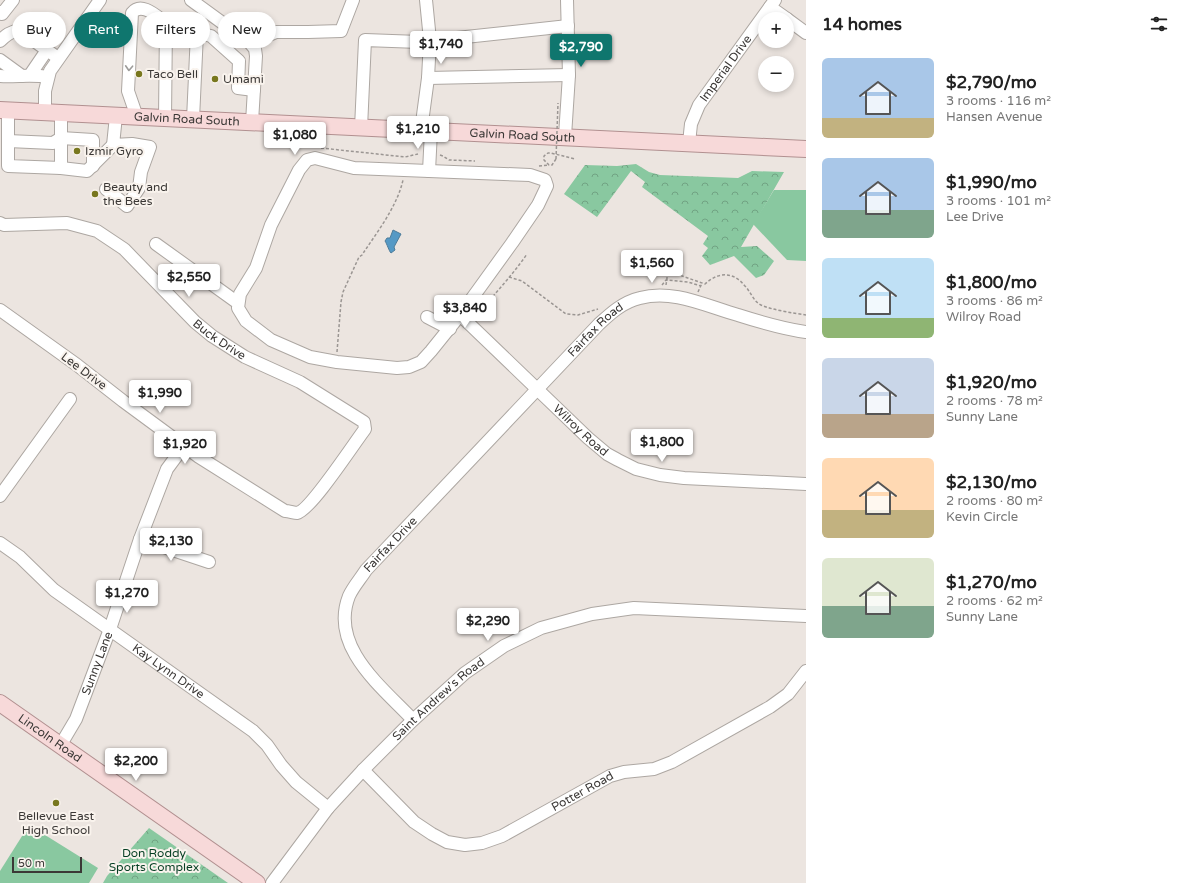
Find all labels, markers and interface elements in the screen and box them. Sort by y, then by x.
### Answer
chip: Buy [12,12,66,48]
chip: Rent [74,12,133,48]
chip: Filters [141,12,210,48]
chip: New [218,12,276,48]
map controls [758,12,794,92]
button: + [758,12,794,48]
icon: filters [1148,13,1170,35]
text: 14 homes [822,14,902,35]
pin: $1,740 [408,31,474,65]
street label: Imperial Drive [697,32,754,104]
pin: $2,790 [548,34,614,68]
text: $1,740 [419,36,463,52]
text: $2,790 [559,39,603,55]
button: − [758,56,794,92]
one-way arrow [125,65,134,71]
place label: Taco Bell [147,67,198,81]
marker: Taco Bell [134,69,144,79]
place label: Umami [223,72,264,86]
text: $2,790/mo [946,72,1037,93]
marker: Umami [210,74,220,84]
icon: home [854,74,902,122]
text: 3 rooms · 116 m² [946,93,1051,109]
street label: Galvin Road South [134,109,240,129]
text: Hansen Avenue [946,109,1042,125]
pin: $1,210 [385,116,451,150]
text: $1,210 [396,121,440,137]
pin: $1,080 [262,122,328,156]
street label: Galvin Road South [469,126,576,145]
text: $1,080 [273,127,317,143]
place label: Izmir Gyro [85,144,143,158]
marker: Izmir Gyro [72,146,82,156]
text: $1,990/mo [946,172,1037,193]
icon: home [854,174,902,222]
place label: Beauty and the Bees [103,180,168,208]
marker: Beauty and the Bees [90,189,100,199]
text: 3 rooms · 101 m² [946,193,1051,209]
text: Lee Drive [946,209,1004,225]
pin: $1,560 [619,250,685,284]
text: $1,560 [630,255,674,271]
pin: $2,550 [156,264,222,298]
text: $2,550 [167,269,211,285]
text: $1,800/mo [946,272,1037,293]
icon: home [854,274,902,322]
text: 3 rooms · 86 m² [946,293,1043,309]
pin: $3,840 [432,295,498,329]
text: $3,840 [443,300,487,316]
street label: Fairfax Road [565,300,626,360]
text: Wilroy Road [946,309,1021,325]
street label: Buck Drive [190,316,249,363]
street label: Lee Drive [59,349,110,393]
text: $1,920/mo [946,372,1037,393]
icon: home [854,374,902,422]
pin: $1,990 [127,380,193,414]
text: $1,990 [138,385,182,401]
text: 2 rooms · 78 m² [946,393,1043,409]
street label: Wilroy Road [551,402,611,459]
text: Sunny Lane [946,409,1018,425]
pin: $1,800 [629,429,695,463]
pin: $1,920 [152,431,218,465]
text: $1,800 [640,434,684,450]
text: $1,920 [163,436,207,452]
text: $2,130/mo [946,472,1037,493]
icon: home [854,474,902,522]
text: 2 rooms · 80 m² [946,493,1043,509]
text: Kevin Circle [946,509,1018,525]
street label: Fairfax Drive [361,514,420,575]
pin: $2,130 [138,528,204,562]
text: $2,130 [149,533,193,549]
text: $1,270/mo [946,572,1037,593]
icon: home [854,574,902,622]
pin: $1,270 [94,580,160,614]
text: $1,270 [105,585,149,601]
text: 2 rooms · 62 m² [946,593,1043,609]
pin: $2,290 [455,608,521,642]
text: Sunny Lane [946,609,1018,625]
text: $2,290 [466,613,510,629]
street label: Sunny Lane [79,629,115,697]
street label: Kay Lynn Drive [130,641,207,701]
street label: Saint Andrew's Road [390,655,487,743]
street label: Lincoln Road [15,711,84,765]
pin: $2,200 [103,748,169,782]
text: $2,200 [114,753,158,769]
street label: Potter Road [549,768,616,814]
marker: Bellevue East High School [51,798,61,808]
place label: Bellevue East High School [18,809,94,837]
park label: Don Roddy Sports Complex [109,846,199,874]
scale bar [12,855,82,874]
text: 50 m [18,857,45,870]

